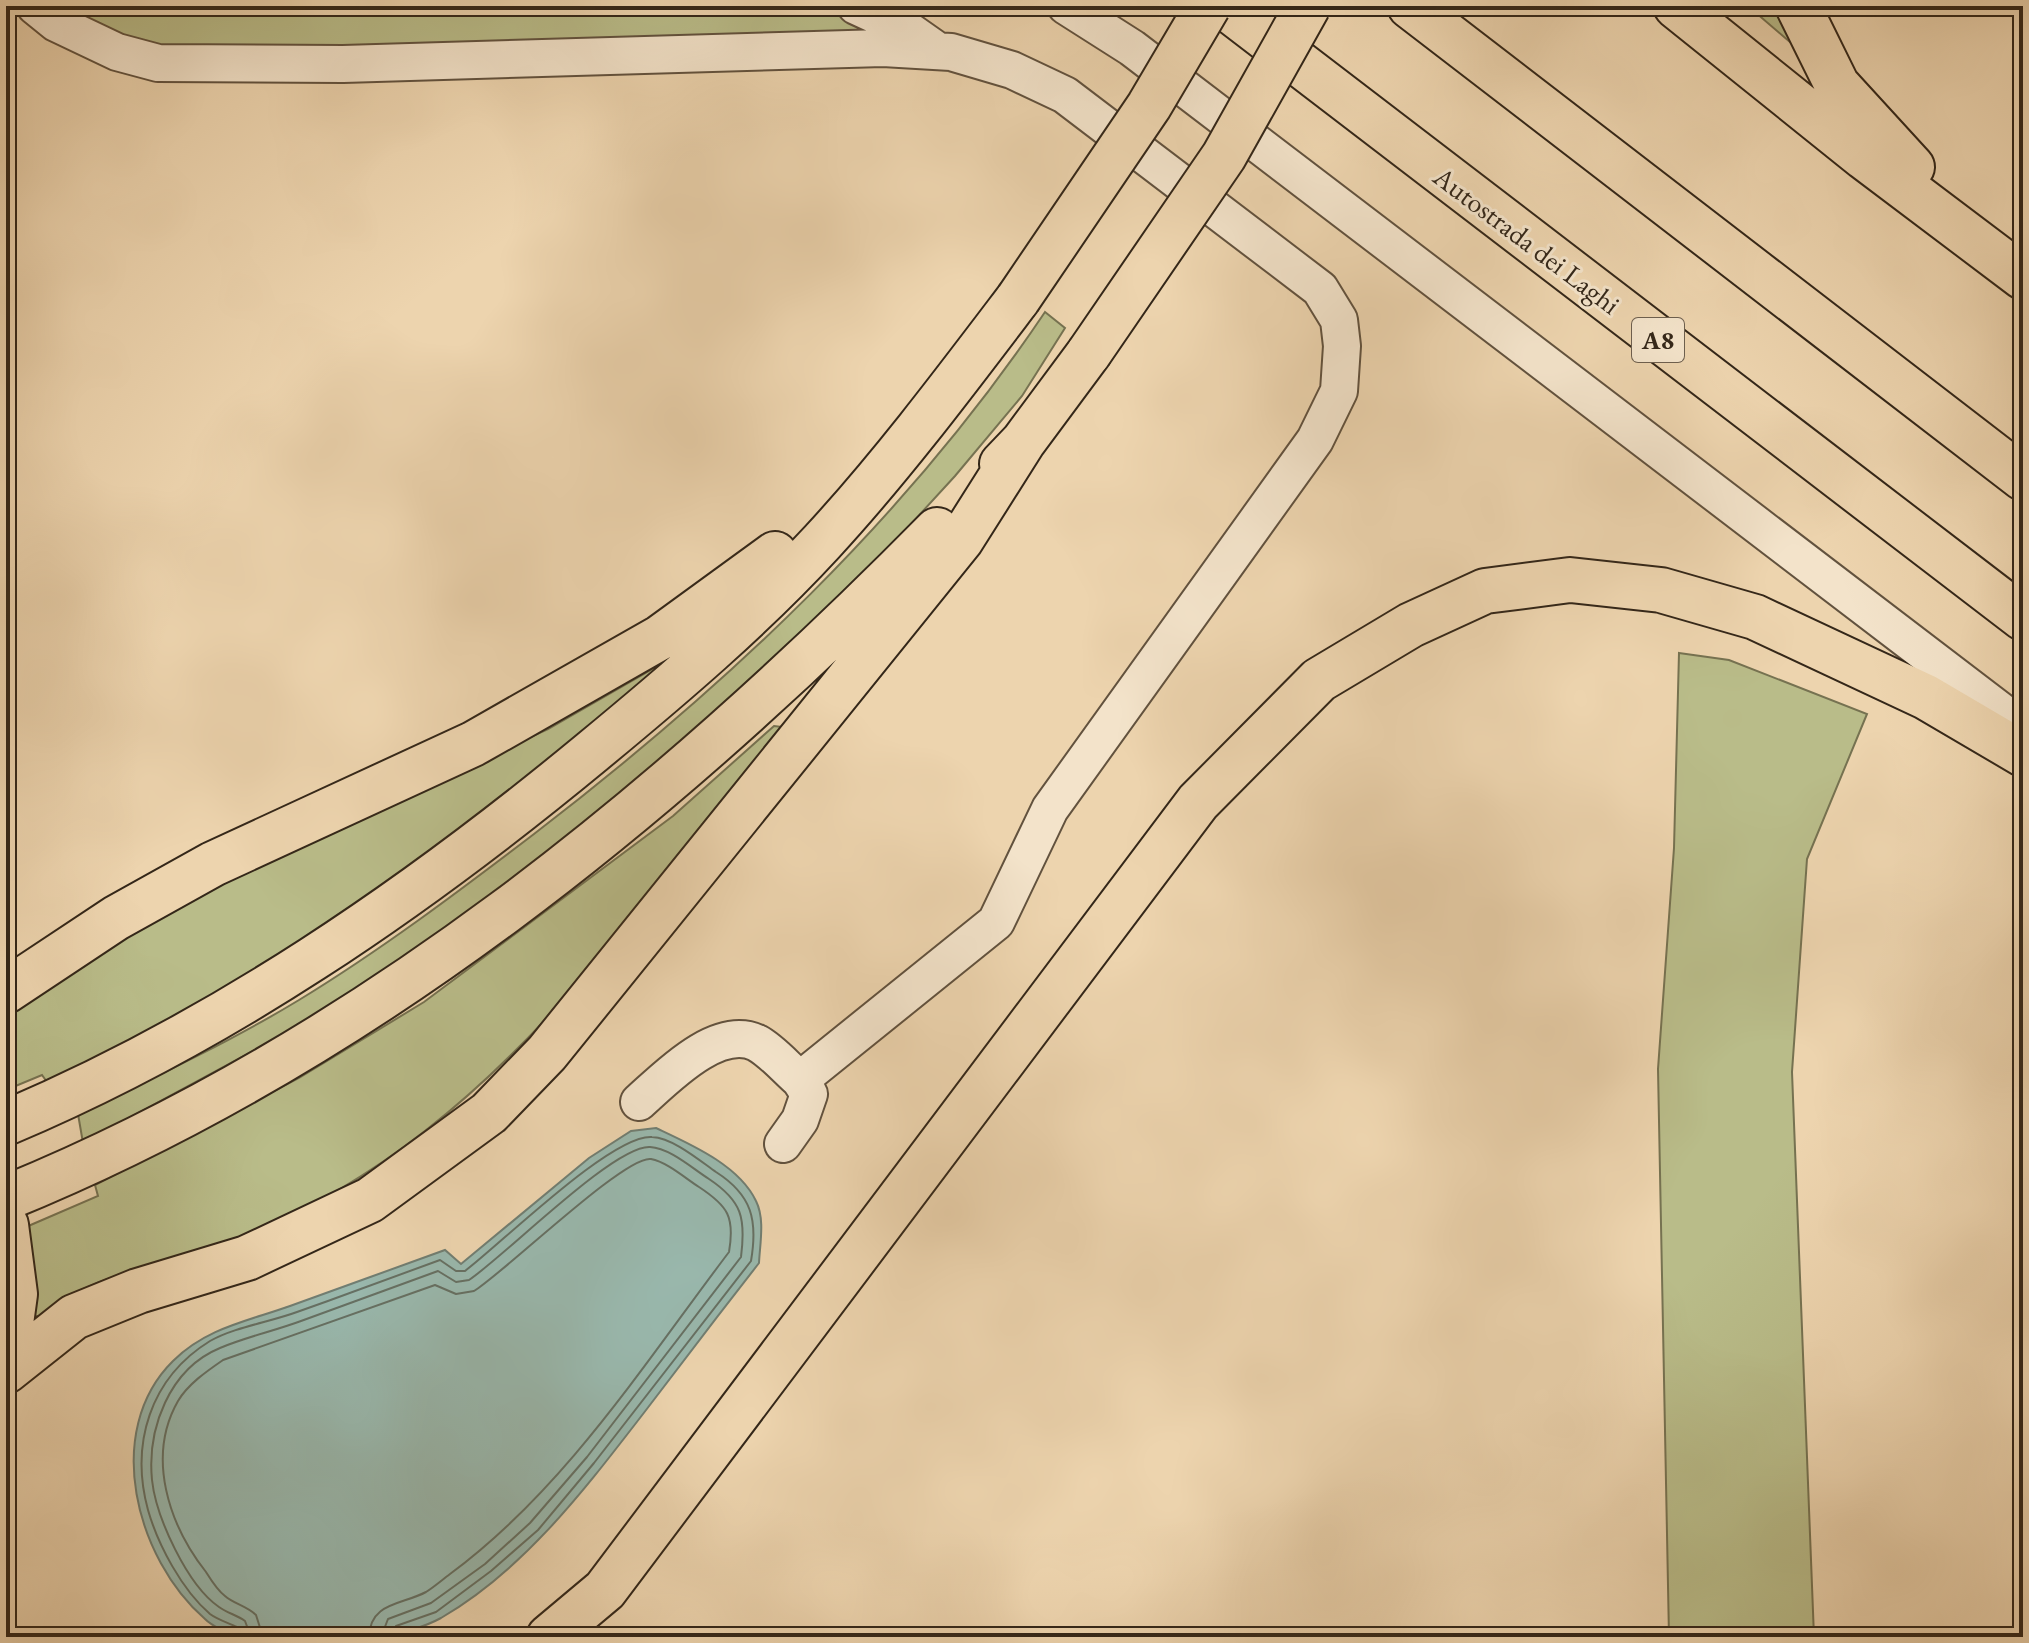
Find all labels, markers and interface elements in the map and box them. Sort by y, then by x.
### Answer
street label: Autostrada dei Laghi [1426,157,1628,322]
road number: A8 [1632,318,1684,362]

